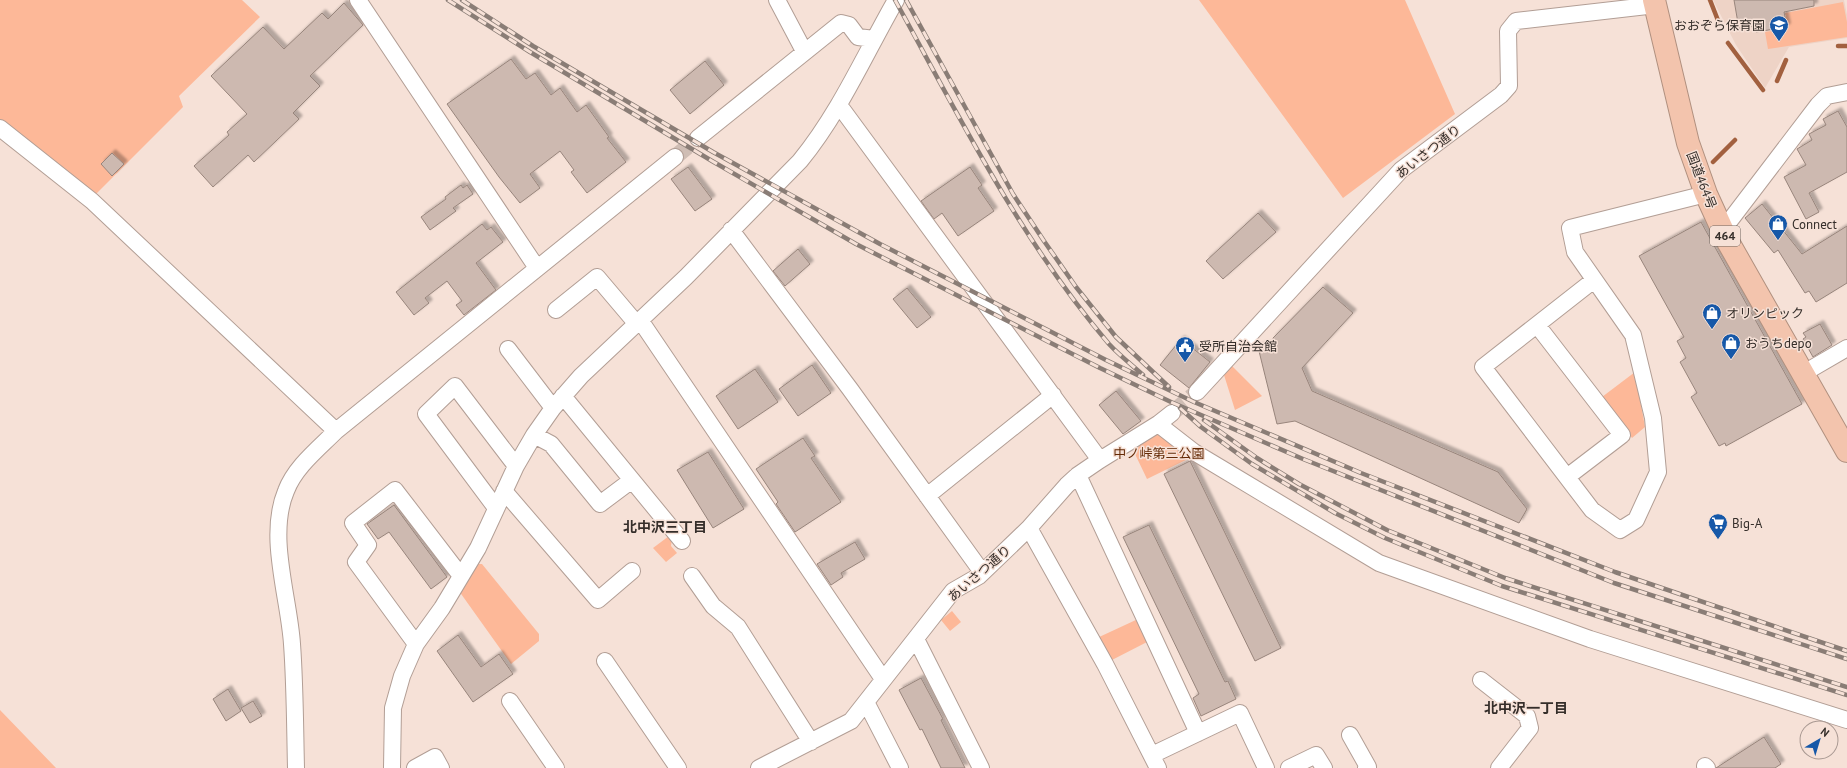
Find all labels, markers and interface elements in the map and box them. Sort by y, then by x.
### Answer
school or university icon: おおぞら保育園 [1768,14,1790,42]
place label: おおぞら保育園 [1674,17,1765,34]
street label: あいさつ通り [1392,121,1464,182]
street label: 国道464号 [1683,149,1720,211]
shop icon: Connect [1767,213,1789,241]
place label: Connect [1792,216,1837,233]
road number: 464 [1710,226,1740,246]
shop icon: オリンピック [1701,302,1723,330]
place label: オリンピック [1726,305,1804,322]
shop icon: おうちdepo [1720,332,1742,360]
public building icon: 受所自治会館 [1174,335,1196,363]
place label: おうちdepo [1745,335,1812,352]
place label: 受所自治会館 [1199,338,1277,355]
park label: 中ノ峠第三公園 [1113,445,1205,462]
supermarket icon: Big-A [1707,512,1729,540]
place label: Big-A [1732,515,1763,532]
district label: 北中沢三丁目 [623,518,707,536]
street label: あいさつ通り [944,541,1014,605]
district label: 北中沢一丁目 [1484,699,1568,717]
north arrow [1799,720,1839,760]
text: N [1818,724,1832,740]

